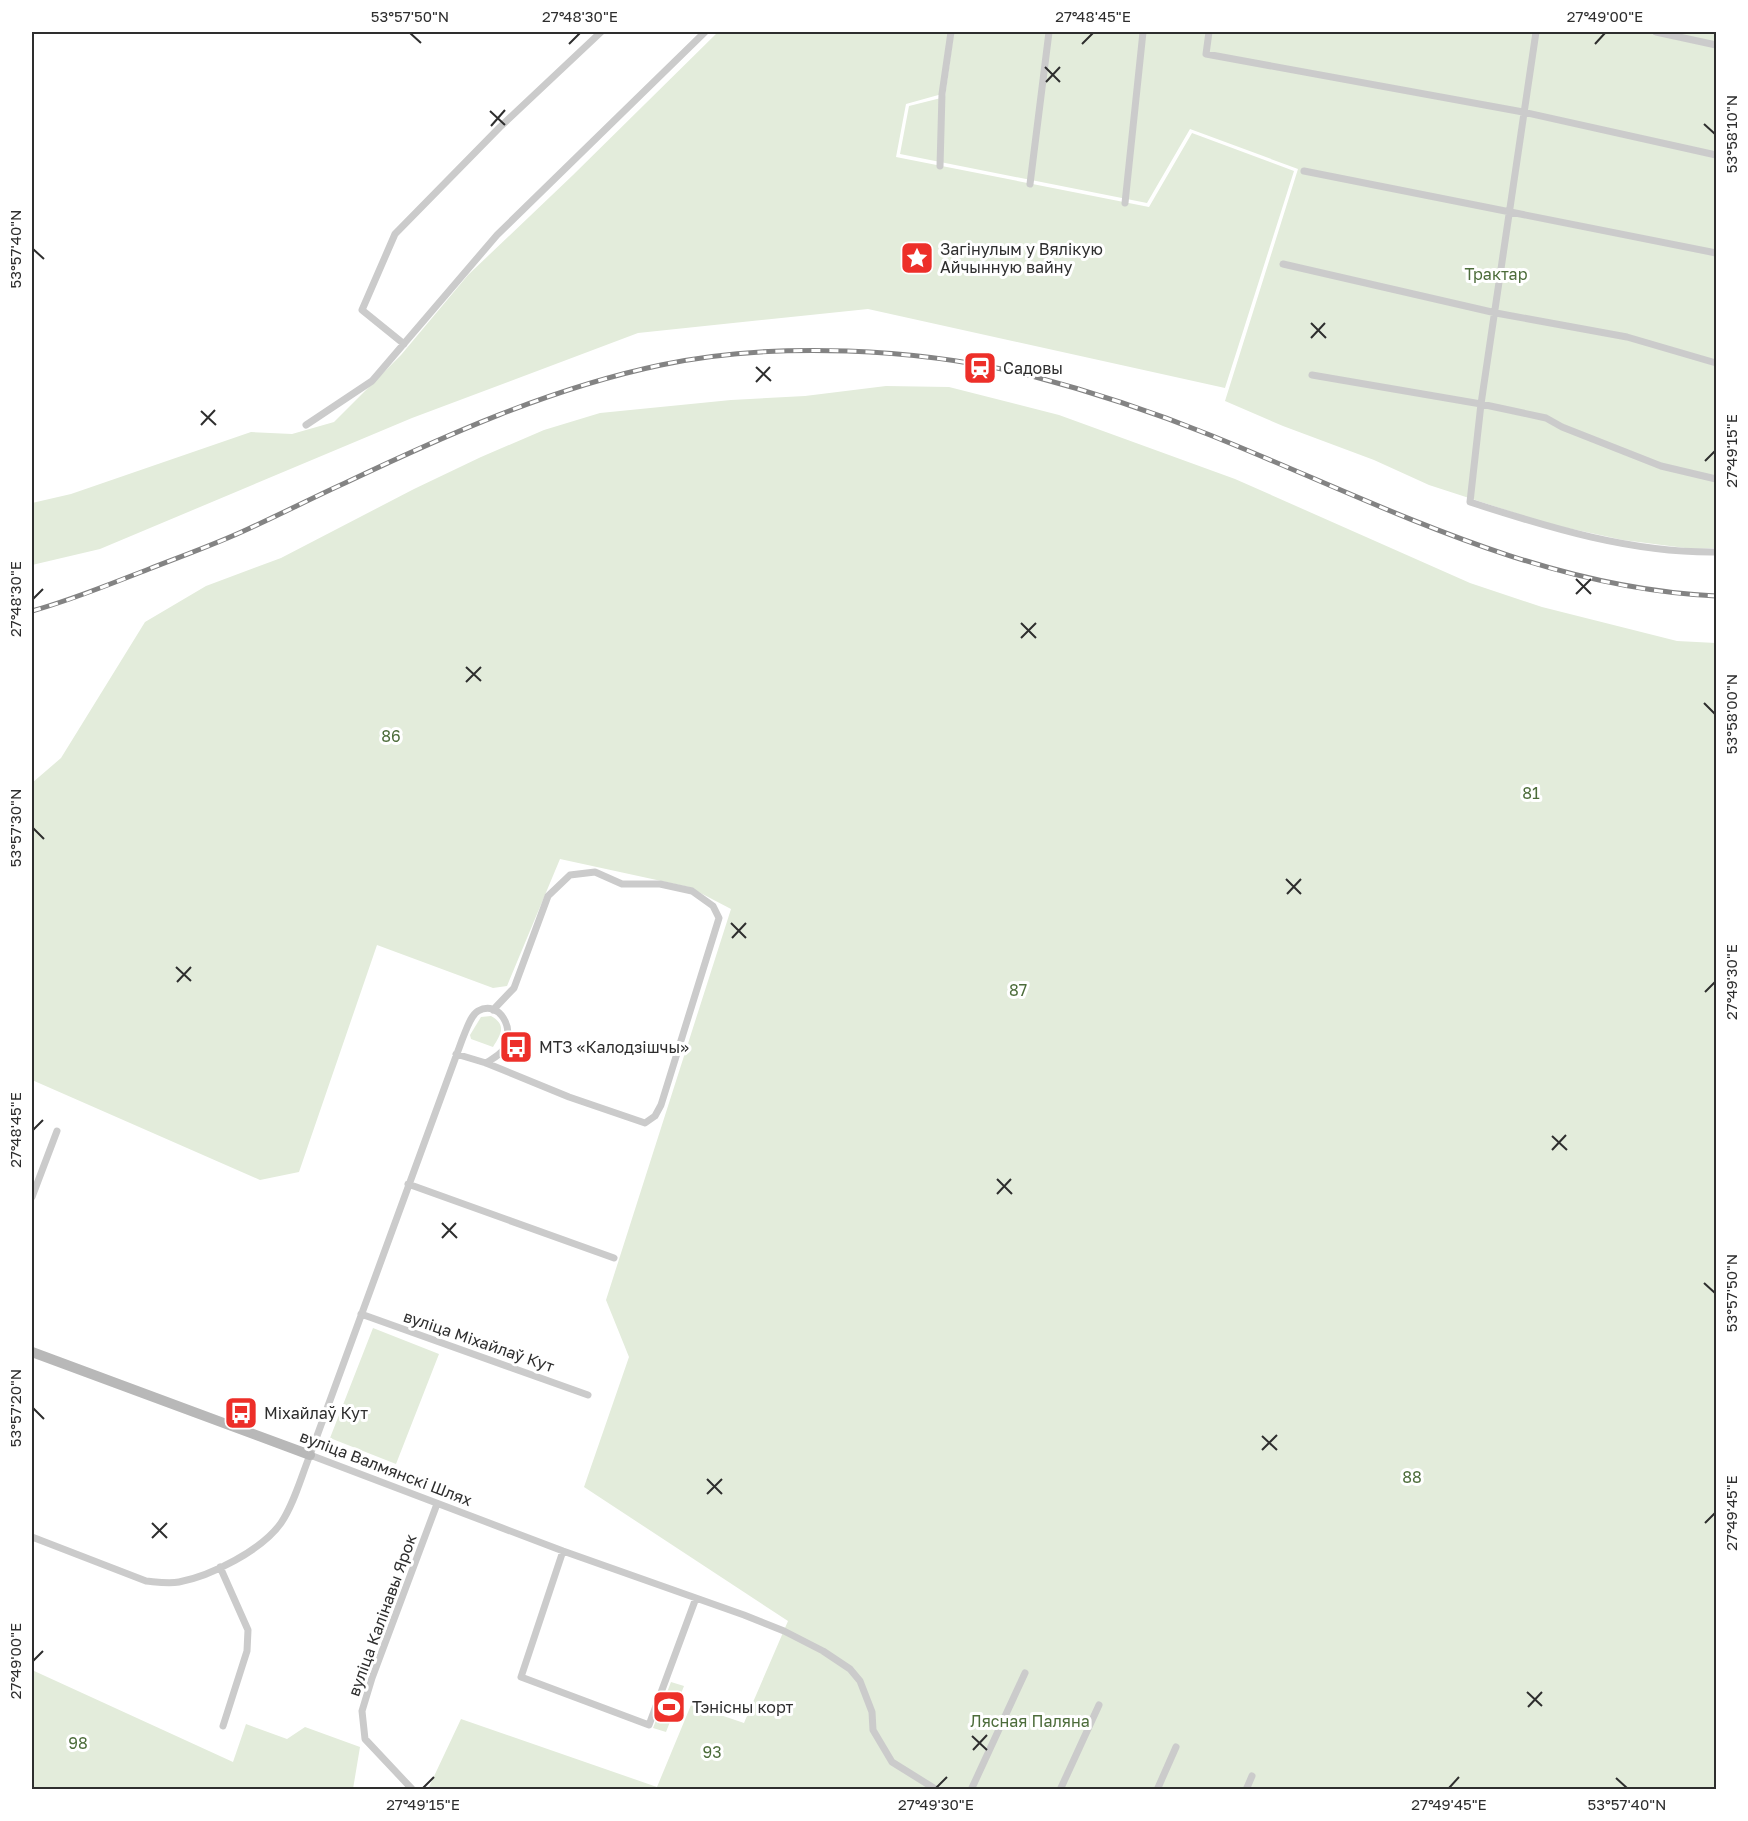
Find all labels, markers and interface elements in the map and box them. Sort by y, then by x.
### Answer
text: 53°57'50"N [371,7,449,25]
text: 27°48'30"E [542,7,618,25]
text: 27°48'45"E [1055,7,1131,25]
text: 27°49'00"E [1567,7,1643,25]
text: 53°58'10"N [1722,95,1740,173]
text: 53°57'40"N [6,210,24,288]
place label: Загінулым у Вялікую Айчынную вайну [940,239,1103,277]
place icon: Загінулым у Вялікую Айчынную вайну [899,240,935,276]
park label: Трактар [1465,264,1528,284]
station icon: Садовы [962,350,998,386]
place label: Садовы [1003,358,1063,378]
text: 27°49'15"E [1722,414,1740,488]
text: 27°48'30"E [6,561,24,637]
text: 53°58'00"N [1722,674,1740,754]
park label: 86 [381,726,401,746]
park label: 81 [1522,783,1540,803]
text: 53°57'30"N [6,789,24,867]
text: 27°49'30"E [1722,944,1740,1020]
park label: 87 [1009,980,1027,1000]
bus stop icon: МТЗ «Калодзішчы» [498,1029,534,1065]
place label: МТЗ «Калодзішчы» [539,1037,689,1057]
text: 27°48'45"E [6,1092,24,1168]
text: 53°57'50"N [1722,1254,1740,1332]
street label: вуліца Міхайлаў Кут [401,1306,557,1376]
text: 53°57'20"N [6,1369,24,1447]
bus stop icon: Міхайлаў Кут [223,1395,259,1431]
place label: Міхайлаў Кут [264,1403,368,1423]
street label: вуліца Валмянскі Шлях [297,1426,475,1510]
park label: 88 [1402,1467,1422,1487]
text: 27°49'45"E [1722,1475,1740,1551]
street label: вуліца Калінавы Ярок [343,1531,421,1699]
text: 27°49'00"E [6,1623,24,1699]
sports icon: Тэнісны корт [651,1689,687,1725]
place label: Тэнісны корт [692,1697,794,1717]
park label: Лясная Паляна [970,1711,1090,1731]
park label: 98 [68,1733,88,1753]
park label: 93 [702,1742,722,1762]
text: 27°49'15"E [386,1795,460,1813]
text: 27°49'30"E [898,1795,974,1813]
text: 27°49'45"E [1411,1795,1487,1813]
text: 53°57'40"N [1588,1795,1666,1813]

